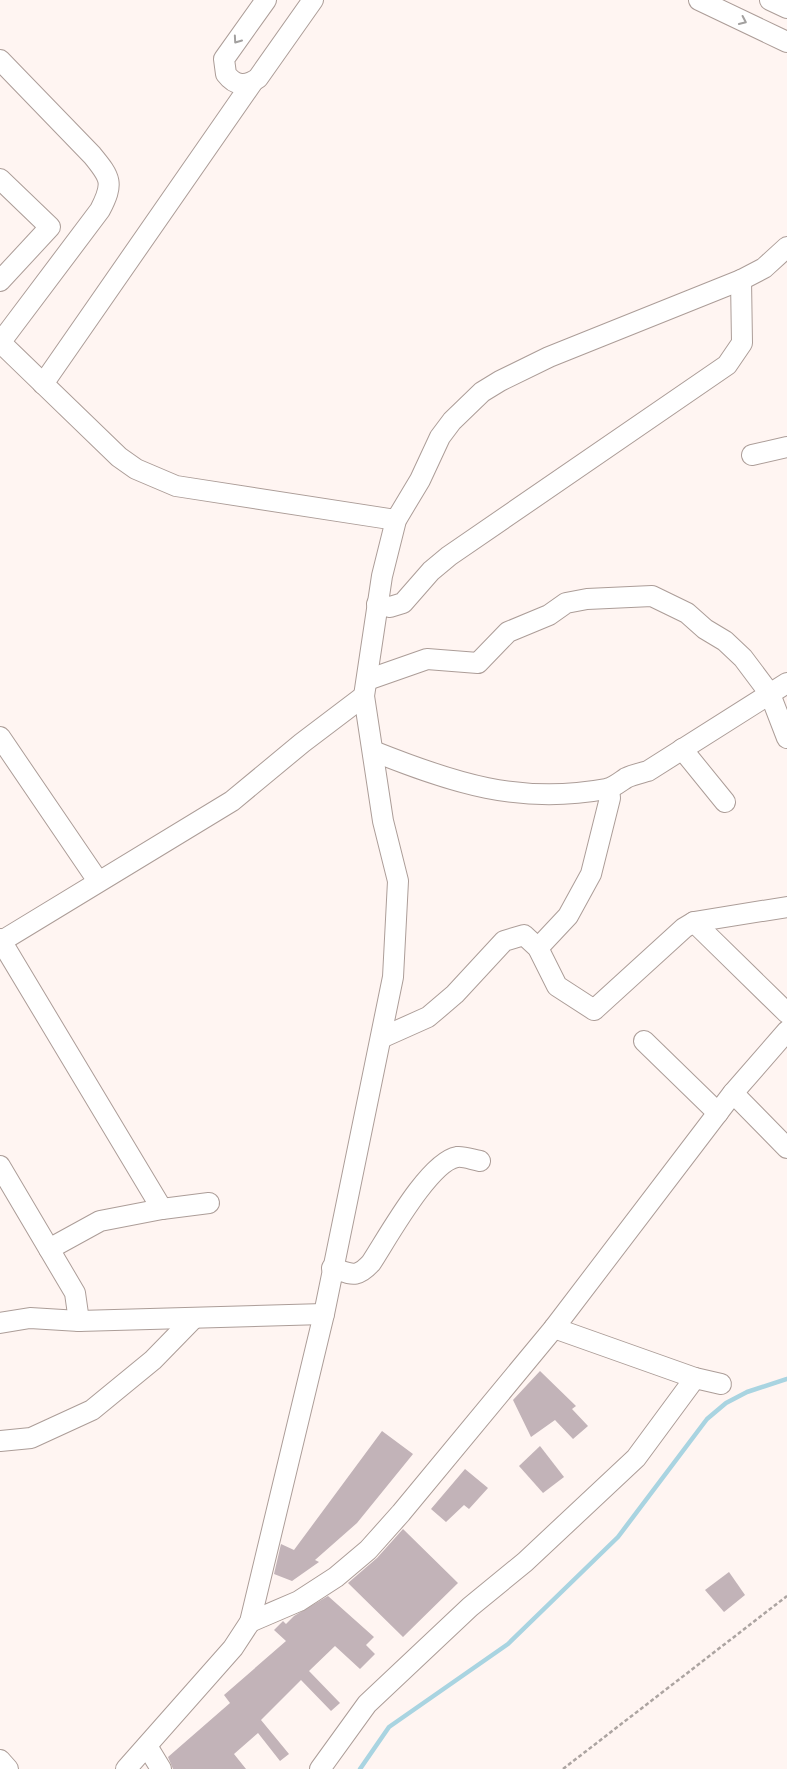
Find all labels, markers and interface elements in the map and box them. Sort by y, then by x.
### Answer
one-way arrow [738,15,747,25]
one-way arrow [234,34,243,44]

